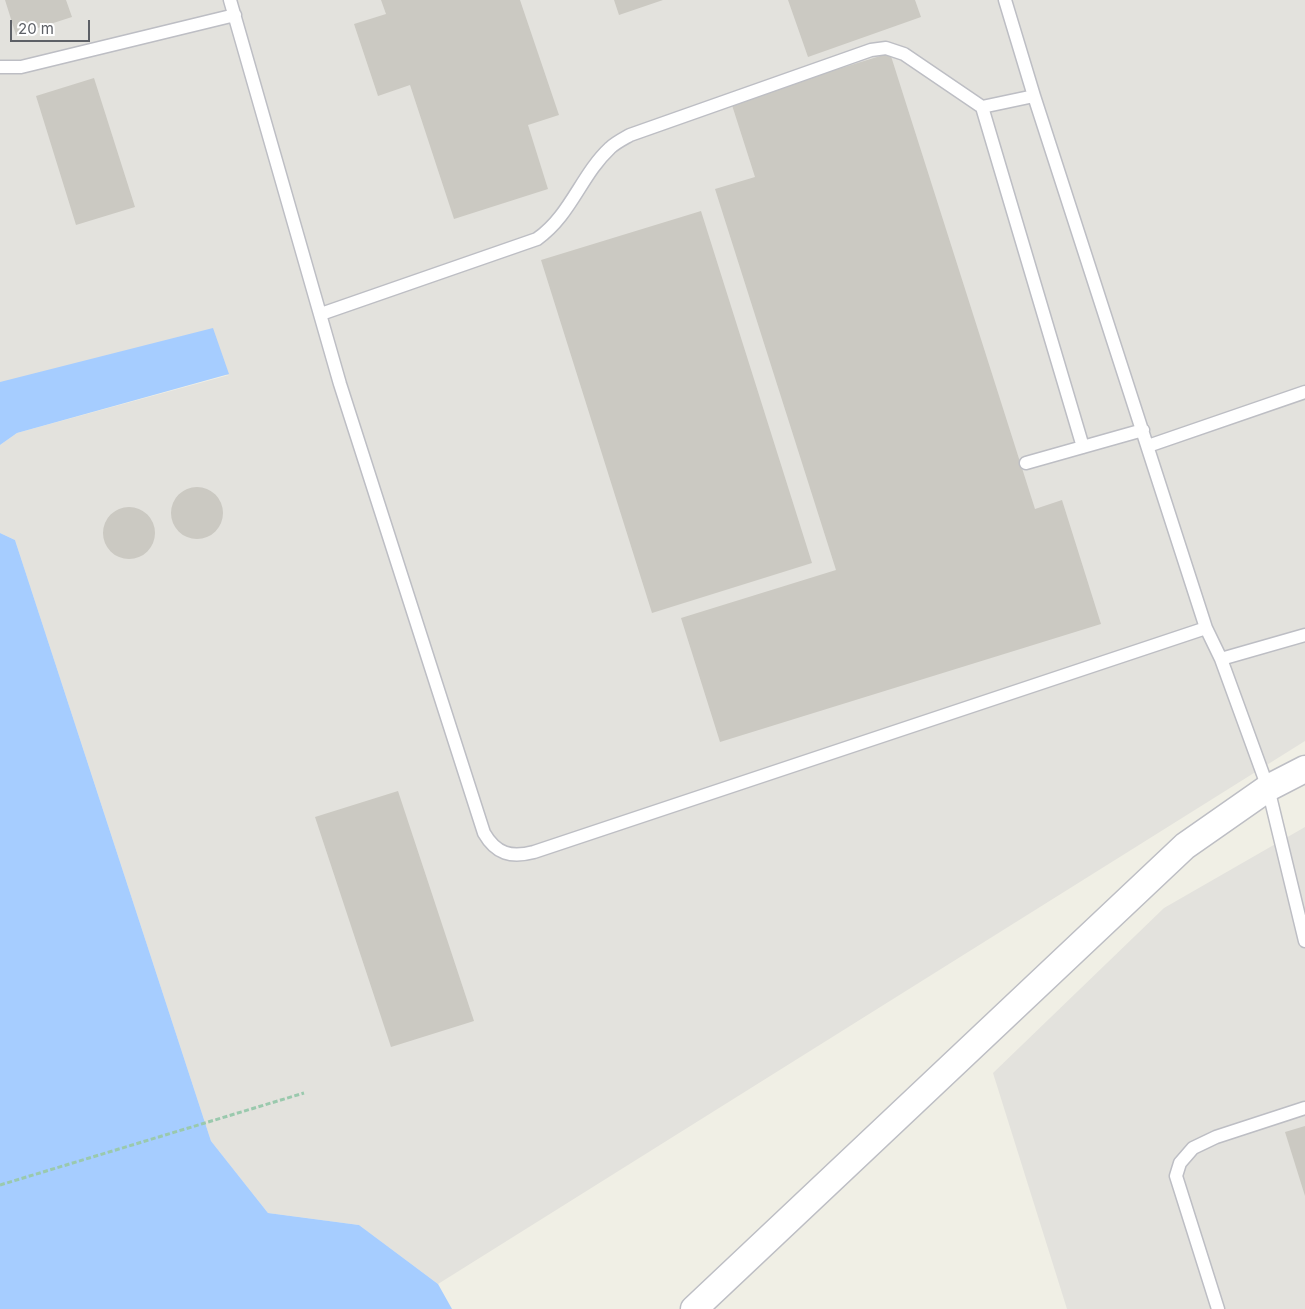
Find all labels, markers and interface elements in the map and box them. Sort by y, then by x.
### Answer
scale bar [12,10,92,42]
text: 20 m [18,19,54,38]

